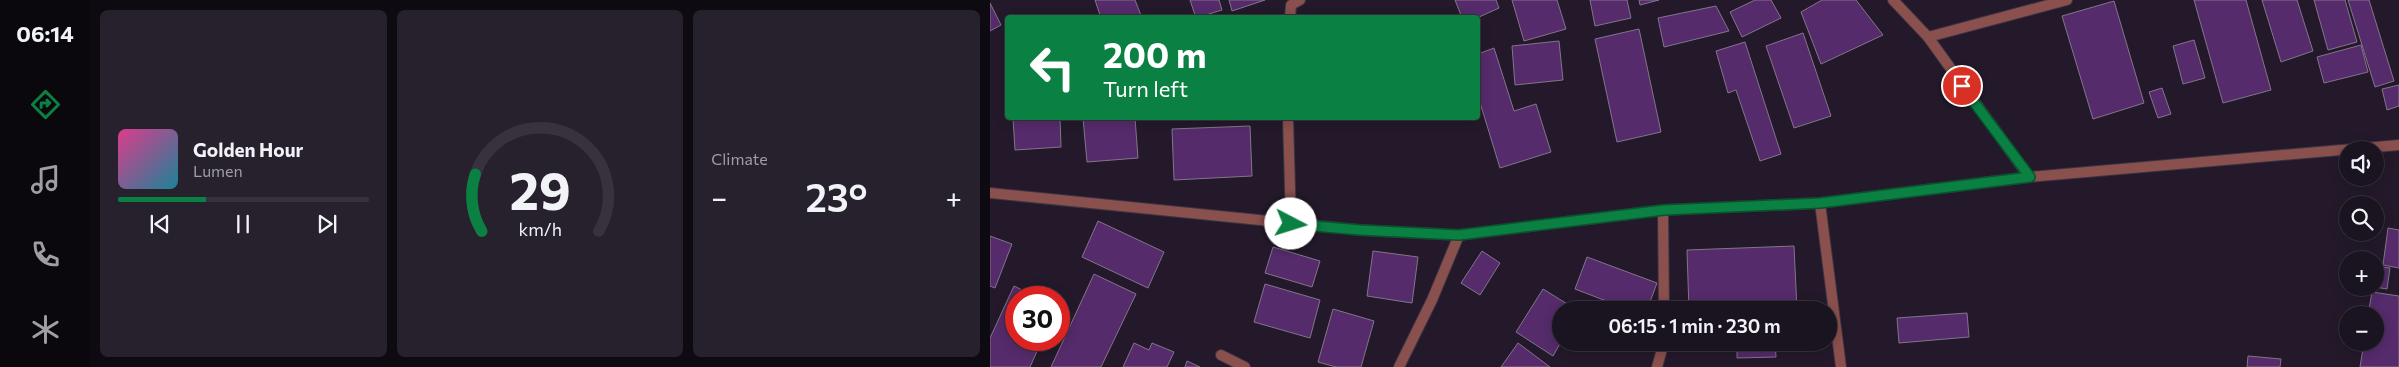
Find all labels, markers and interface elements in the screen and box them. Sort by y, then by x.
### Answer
text: 06:14 [16,20,74,47]
text: 200 m [1103,32,1206,75]
icon: left [1020,35,1085,100]
pin [1941,65,1983,107]
icon: arrive [1948,72,1976,100]
text: Turn left [1103,75,1188,102]
icon: directions [28,87,63,122]
text: Golden Hour [193,138,303,161]
map controls [2339,141,2384,351]
button: sound [2339,141,2384,186]
text: Climate [711,149,768,168]
text: 29 [509,157,571,221]
text: Lumen [193,161,243,180]
icon: music [28,162,63,197]
text: 23° [805,173,867,220]
text: − [711,180,727,214]
text: + [946,180,962,214]
button: search [2339,196,2384,241]
position arrow [1264,197,1316,249]
icon: previous [146,210,174,238]
icon: pause [229,210,257,238]
icon: next [313,210,341,238]
text: km/h [518,218,562,240]
icon: phone [28,237,63,272]
button: + [2339,251,2384,296]
speed limit sign: 30 [1005,286,1070,351]
button: − [2339,306,2384,351]
icon: climate [28,312,63,347]
text: 06:15 · 1 min · 230 m [1609,314,1780,337]

